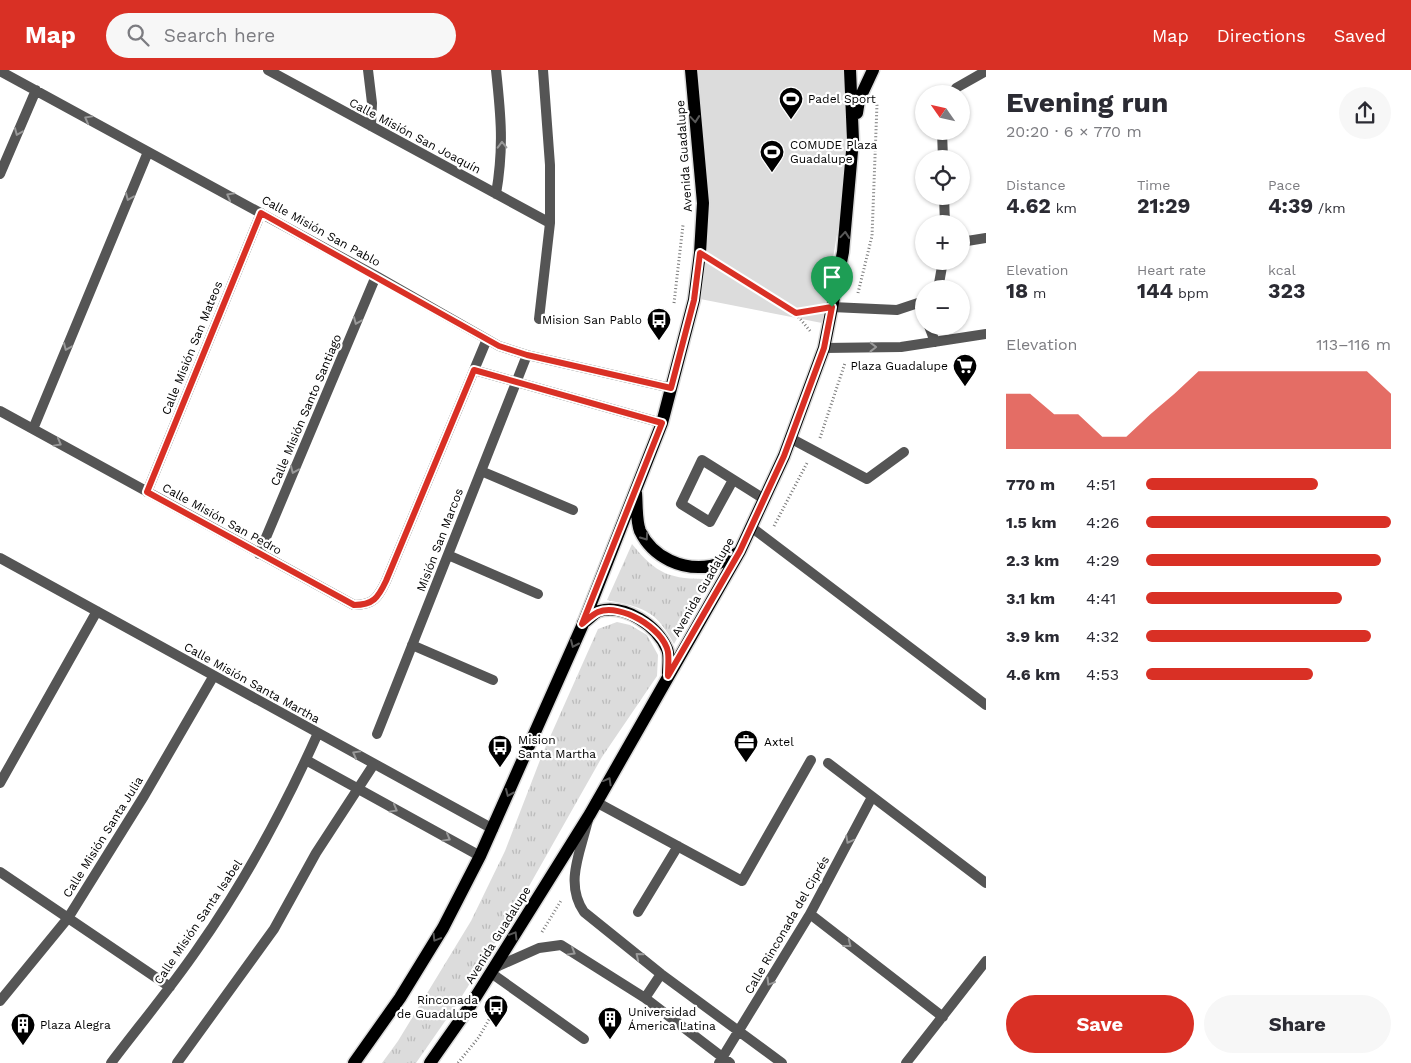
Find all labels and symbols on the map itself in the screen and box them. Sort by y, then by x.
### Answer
north arrow [915,85,970,140]
sports icon: Padel Sport [778,86,804,120]
place label: Padel Sport [808,92,876,106]
street label: Calle Misión San Joaquín [347,95,483,177]
street label: Avenida Guadalupe [673,99,695,212]
one-way arrow [84,115,93,125]
one-way arrow [689,115,700,123]
one-way arrow [13,127,24,136]
place label: COMUDE Plaza Guadalupe [790,138,878,166]
sports icon: COMUDE Plaza Guadalupe [759,139,785,173]
one-way arrow [497,141,507,149]
one-way arrow [125,192,135,200]
one-way arrow [227,193,236,203]
street label: Calle Misión San Pablo [259,193,383,269]
one-way arrow [839,231,850,239]
pin [811,256,853,307]
street label: Calle Misión San Mateos [159,279,225,417]
bus stop icon: Mision San Pablo [646,307,672,341]
place label: Mision San Pablo [542,313,642,327]
one-way arrow [353,316,363,324]
street label: Calle Misión Santo Santiago [268,332,344,488]
one-way arrow [63,342,73,351]
one-way arrow [869,342,877,352]
supermarket icon: Plaza Guadalupe [952,353,978,387]
place label: Plaza Guadalupe [850,359,948,373]
one-way arrow [53,436,62,446]
one-way arrow [290,465,300,474]
street label: Calle Misión San Pedro [160,480,284,558]
street label: Misión San Marcos [414,486,466,594]
one-way arrow [639,531,648,541]
street label: Avenida Guadalupe [669,535,737,639]
one-way arrow [569,639,580,648]
street label: Calle Misión Santa Martha [182,640,323,726]
office icon: Axtel [733,729,759,763]
place label: Mision Santa Martha [518,733,596,761]
bus stop icon: Mision Santa Martha [487,734,513,768]
place label: Axtel [764,735,794,749]
one-way arrow [352,750,361,760]
street label: Calle Misión Santa Julia [60,774,146,900]
one-way arrow [602,778,612,787]
one-way arrow [504,788,515,797]
one-way arrow [389,803,398,813]
one-way arrow [442,832,451,842]
one-way arrow [845,835,855,844]
street label: Calle Rinconada del Ciprés [742,854,832,996]
street label: Calle Misión Santa Isabel [151,857,245,987]
street label: Avenida Guadalupe [462,884,534,986]
one-way arrow [508,931,518,940]
one-way arrow [433,933,443,942]
one-way arrow [843,938,852,947]
one-way arrow [567,945,576,955]
one-way arrow [636,954,645,962]
one-way arrow [766,976,776,985]
place label: Rinconada de Guadalupe [397,993,478,1021]
bus stop icon: Rinconada de Guadalupe [483,994,509,1028]
place label: Universidad Ámerica Latina [628,1005,716,1033]
building icon: Universidad Ámerica Latina [597,1006,623,1040]
building icon: Plaza Alegra [10,1012,36,1046]
place label: Plaza Alegra [40,1018,111,1032]

